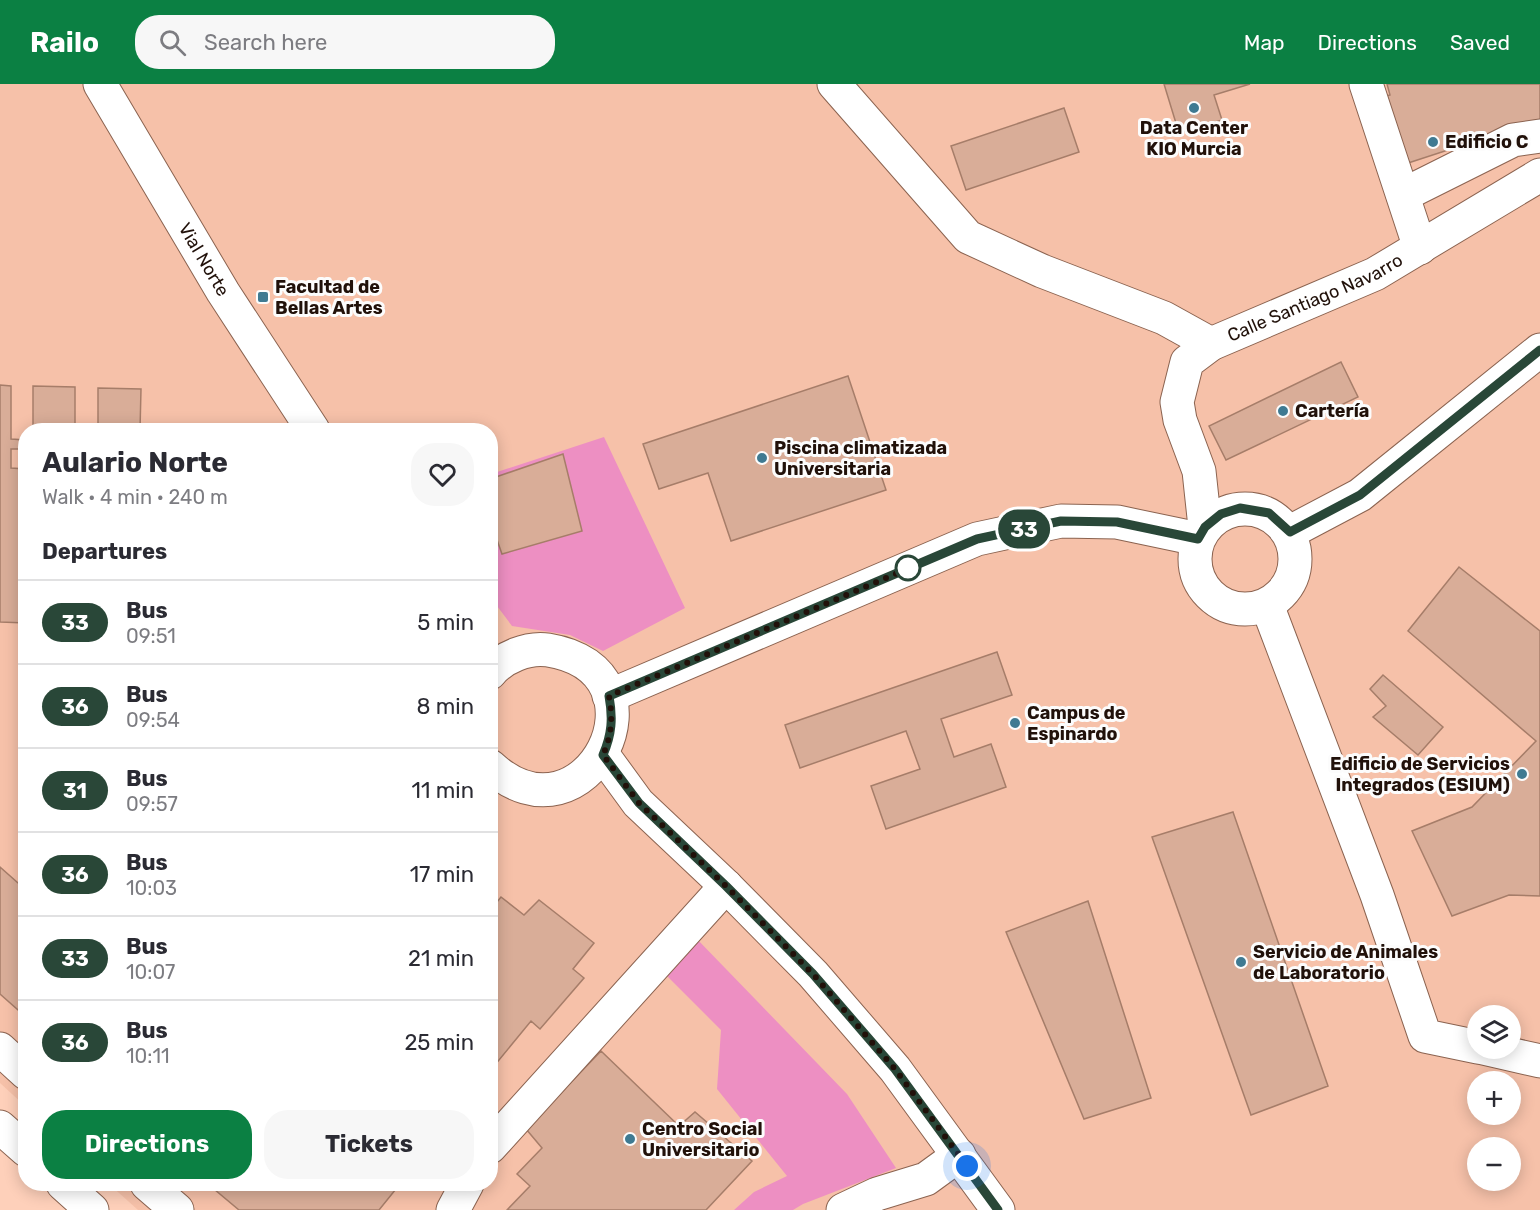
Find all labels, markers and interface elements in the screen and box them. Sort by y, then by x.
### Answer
search box [135,15,555,69]
text: Railo [30,26,99,59]
icon: search [156,26,189,59]
text: Search here [204,29,327,56]
text: Map [1244,30,1285,55]
text: Directions [1318,30,1417,55]
text: Saved [1450,30,1510,55]
marker: Data Center KIO Murcia [1187,101,1201,115]
place label: Data Center KIO Murcia [1140,117,1248,160]
place label: Edificio C [1445,131,1529,153]
marker: Edificio C [1426,135,1440,149]
street label: Vial Norte [174,219,234,300]
street label: Calle Santiago Navarro [1224,249,1407,347]
place label: Facultad de Bellas Artes [275,276,383,319]
marker: Facultad de Bellas Artes [256,290,270,304]
place label: Cartería [1295,400,1369,422]
marker: Cartería [1276,404,1290,418]
place label: Piscina climatizada Universitaria [774,437,947,480]
button: heart [411,443,474,506]
text: Aulario Norte [42,446,228,479]
marker: Piscina climatizada Universitaria [755,451,769,465]
text: Walk · 4 min · 240 m [42,485,228,509]
line badge: 33 [997,510,1051,548]
text: 33 [1010,517,1038,542]
text: Departures [42,538,167,565]
unlabelled marker [895,555,921,581]
text: Bus [126,597,168,624]
text: 5 min [417,609,474,636]
text: 33 [61,610,89,635]
text: 09:51 [126,624,176,648]
text: Bus [126,681,168,708]
text: 8 min [416,693,474,720]
text: 36 [61,694,89,719]
place label: Campus de Espinardo [1027,702,1126,745]
text: 09:54 [126,708,180,732]
marker: Campus de Espinardo [1008,716,1022,730]
place label: Edificio de Servicios Integrados (ESIUM) [1330,753,1510,796]
text: Bus [126,765,168,792]
marker: Edificio de Servicios Integrados (ESIUM) [1515,767,1529,781]
text: 11 min [412,777,474,804]
text: 31 [63,778,87,803]
text: 09:57 [126,792,178,816]
text: Bus [126,849,168,876]
text: 17 min [410,861,474,888]
text: 36 [61,862,89,887]
text: 10:03 [126,876,177,900]
text: Bus [126,933,168,960]
place label: Servicio de Animales de Laboratorio [1253,941,1438,984]
text: 21 min [408,945,474,972]
text: 33 [61,946,89,971]
marker: Servicio de Animales de Laboratorio [1234,955,1248,969]
text: 10:07 [126,960,175,984]
map controls [1467,1005,1521,1191]
button: layers [1467,1005,1521,1059]
text: Bus [126,1017,168,1044]
text: 25 min [404,1029,474,1056]
text: 36 [61,1030,89,1055]
text: 10:11 [126,1044,170,1068]
button: + [1467,1071,1521,1125]
button: Directions [42,1110,252,1179]
button: Tickets [264,1110,474,1179]
place label: Centro Social Universitario [642,1118,763,1161]
marker: Centro Social Universitario [623,1132,637,1146]
button: − [1467,1137,1521,1191]
your location [952,1151,982,1181]

